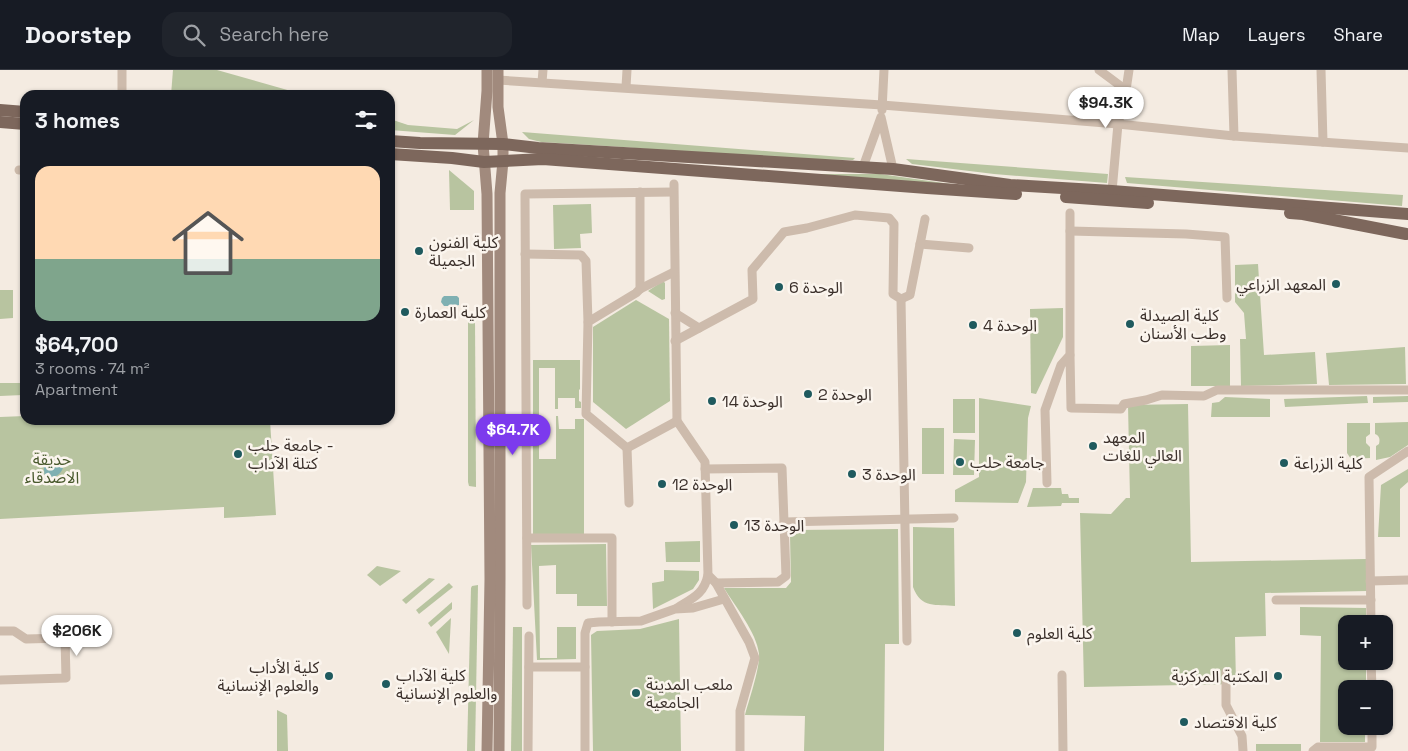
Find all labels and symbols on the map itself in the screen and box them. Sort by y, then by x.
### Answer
pin: $94.3K [1065,87,1147,129]
place label: كلية الفنون الجميلة [429,232,499,271]
marker: كلية الفنون الجميلة [413,245,425,257]
place label: المعهد الزراعي [1236,274,1326,296]
place label: الوحدة 6 [789,277,843,298]
marker: المعهد الزراعي [1330,278,1342,290]
marker: الوحدة 6 [773,281,785,293]
place label: كلية العمارة [415,302,487,323]
place label: كلية الصيدلة وطب الأسنان [1140,305,1226,344]
marker: كلية العمارة [399,306,411,318]
place label: الوحدة 4 [983,315,1037,336]
marker: كلية الصيدلة وطب الأسنان [1124,318,1136,330]
marker: الوحدة 4 [967,319,979,331]
place label: الوحدة 2 [818,384,872,405]
marker: الوحدة 2 [802,388,814,400]
place label: الوحدة 14 [722,391,783,412]
marker: الوحدة 14 [706,395,718,407]
pin: $64.7K [472,414,554,456]
place label: المعهد العالي للغات [1103,427,1182,467]
place label: جامعة حلب - كتلة الآداب [248,435,333,474]
marker: المعهد العالي للغات [1087,440,1099,452]
marker: جامعة حلب - كتلة الآداب [232,448,244,460]
park label: حديقة الاصدقاء [25,449,79,488]
place label: جامعة حلب [970,452,1044,473]
place label: كلية الزراعة [1294,453,1363,474]
marker: جامعة حلب [954,456,966,468]
marker: كلية الزراعة [1278,457,1290,469]
place label: الوحدة 3 [862,464,916,485]
marker: الوحدة 3 [846,468,858,480]
place label: الوحدة 12 [672,474,732,495]
marker: الوحدة 12 [656,478,668,490]
place label: الوحدة 13 [744,515,804,536]
marker: الوحدة 13 [728,519,740,531]
pin: $206K [42,614,112,657]
place label: كلية العلوم [1027,623,1093,646]
marker: كلية العلوم [1011,627,1023,639]
place label: كلية الأداب والعلوم الإنسانية [218,657,319,698]
place label: كلية الآداب والعلوم الإنسانية [396,665,497,706]
place label: المكتبة المركزية [1171,666,1268,687]
marker: كلية الأداب والعلوم الإنسانية [323,670,335,682]
marker: المكتبة المركزية [1272,670,1284,682]
place label: ملعب المدينة الجامعية [646,674,733,713]
marker: كلية الآداب والعلوم الإنسانية [380,678,392,690]
marker: ملعب المدينة الجامعية [630,687,642,699]
place label: كلية الاقتصاد [1194,712,1277,733]
marker: كلية الاقتصاد [1178,716,1190,728]

